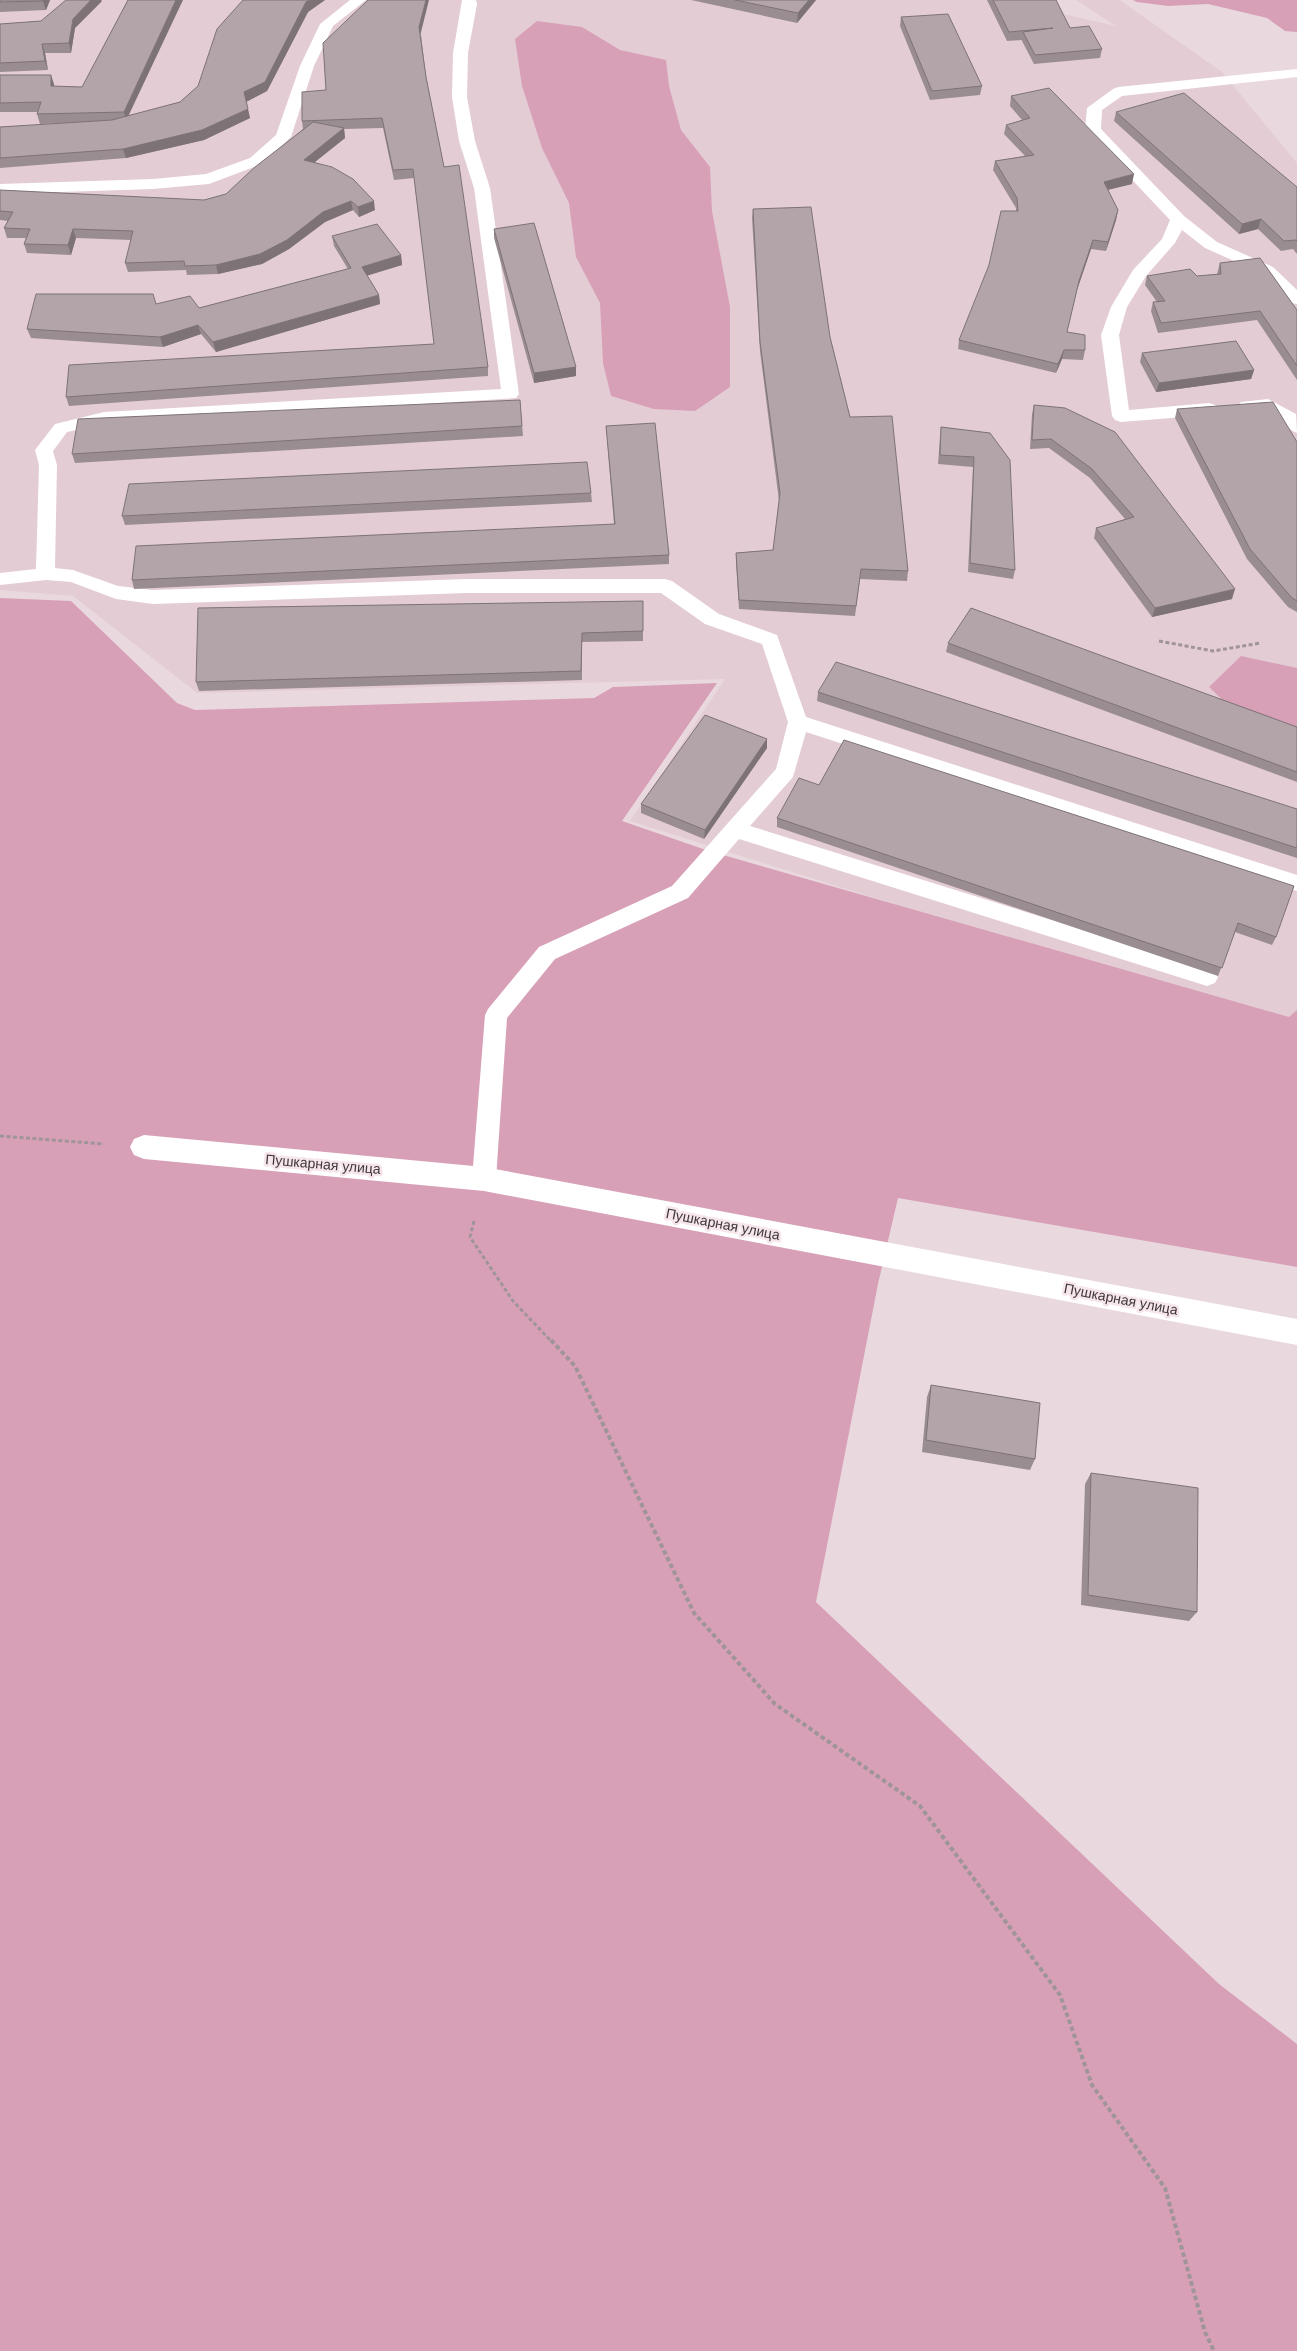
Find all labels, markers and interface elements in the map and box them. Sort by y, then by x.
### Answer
street label: Пушкарная улица [265,1151,382,1177]
street label: Пушкарная улица [665,1205,782,1243]
street label: Пушкарная улица [1063,1280,1180,1318]

